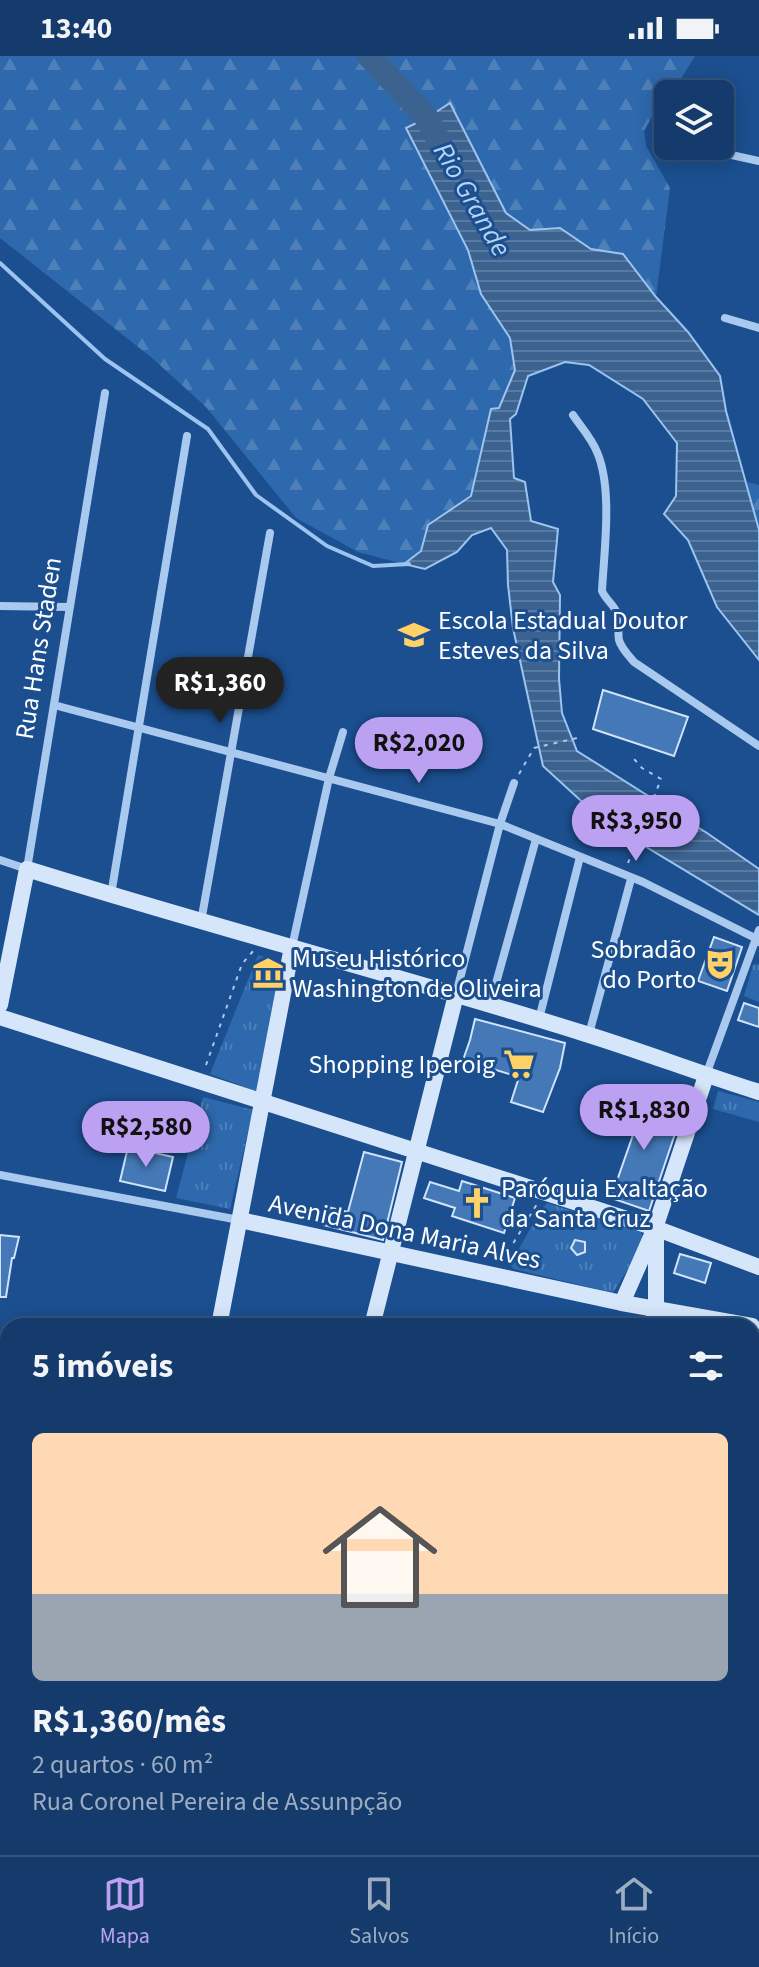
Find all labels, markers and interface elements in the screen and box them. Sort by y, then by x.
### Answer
text: 13:40 [40,7,112,50]
map controls [654,80,734,160]
button: layers [654,80,734,160]
water label: Rio Grande [423,135,521,264]
street label: Rua Hans Staden [6,554,71,742]
place label: Escola Estadual Doutor Esteves da Silva [438,602,689,669]
school or university icon: Escola Estadual Doutor Esteves da Silva [397,618,431,652]
pin: R$1,360 [146,657,294,725]
text: R$1,360 [174,664,266,701]
pin: R$2,020 [345,717,493,785]
text: R$2,020 [373,724,465,761]
pin: R$3,950 [562,795,710,863]
text: R$3,950 [590,802,682,839]
place label: Sobradão do Porto [591,931,696,998]
place label: Museu Histórico Washington de Oliveira [292,940,542,1007]
theatre icon: Sobradão do Porto [703,947,737,981]
museum icon: Museu Histórico Washington de Oliveira [251,956,285,990]
place label: Shopping Iperoig [309,1046,495,1083]
supermarket icon: Shopping Iperoig [502,1047,536,1081]
pin: R$1,830 [570,1084,718,1152]
text: R$1,830 [598,1091,690,1128]
pin: R$2,580 [72,1101,220,1169]
text: R$2,580 [100,1108,192,1145]
place label: Paróquia Exaltação da Santa Cruz [501,1170,708,1237]
street label: Avenida Dona Maria Alves [265,1185,544,1278]
church icon: Paróquia Exaltação da Santa Cruz [460,1186,494,1220]
text: 5 imóveis [32,1342,173,1391]
icon: filters [684,1344,728,1388]
icon: home [308,1485,452,1629]
text: R$1,360/mês [32,1697,226,1746]
text: 2 quartos · 60 m² [32,1746,213,1783]
text: Rua Coronel Pereira de Assunpção [32,1783,402,1820]
tab: Mapa [100,1872,150,1952]
tab: Salvos [349,1872,409,1952]
tab: Início [609,1872,659,1952]

